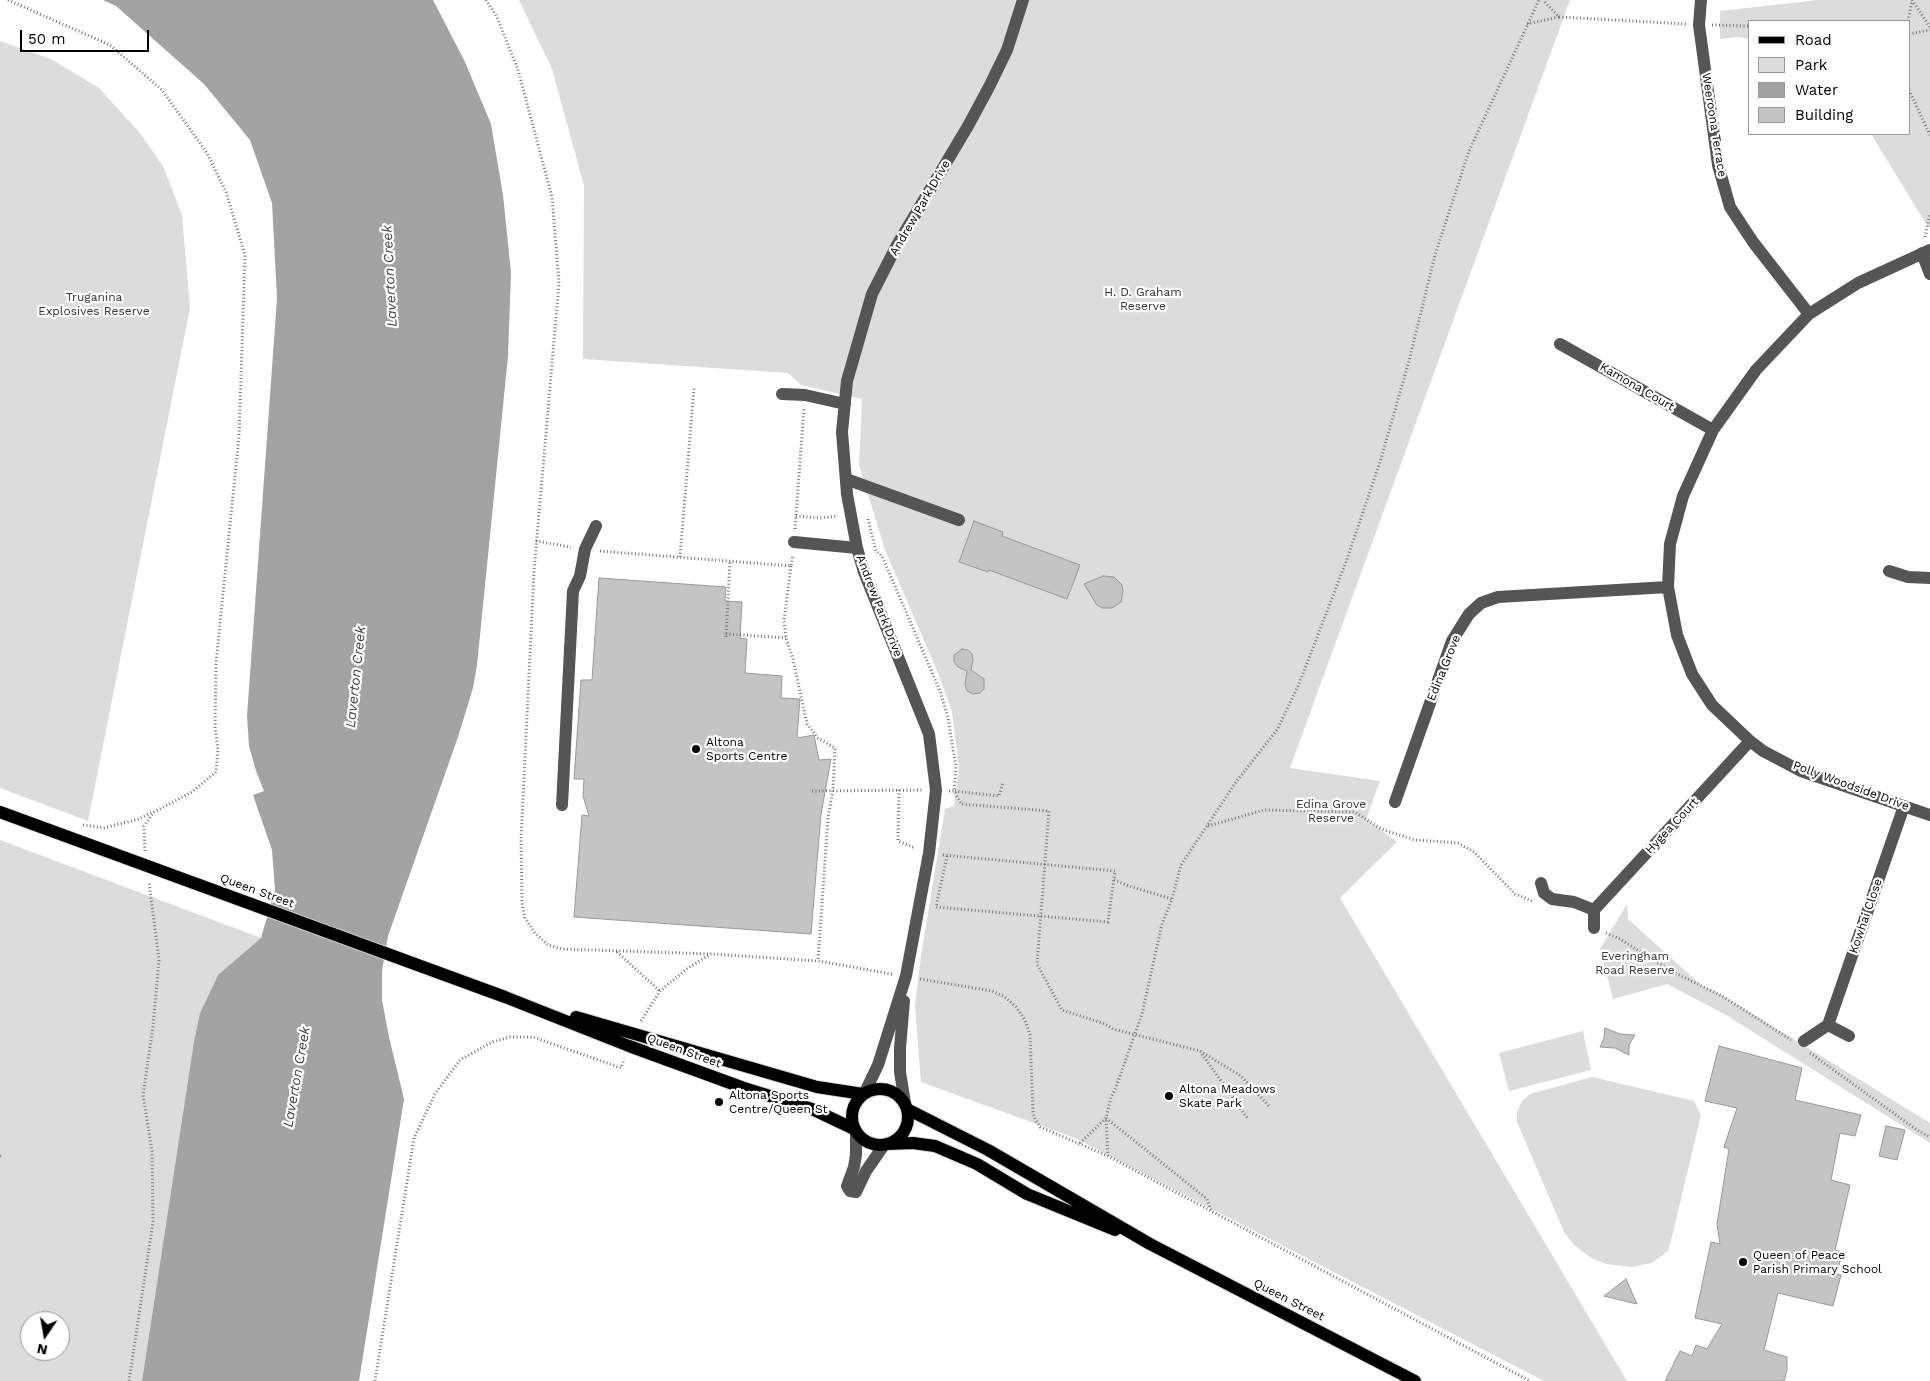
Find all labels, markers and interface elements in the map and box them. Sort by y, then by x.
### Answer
scale bar [22,20,151,52]
legend [1748,20,1910,135]
text: 50 m [28,30,65,48]
text: Road [1795,31,1832,49]
text: Park [1795,56,1827,74]
street label: Weeroona Terrace [1699,72,1729,178]
text: Water [1795,81,1838,99]
text: Building [1795,106,1853,124]
street label: Andrew Park Drive [887,158,953,258]
water label: Laverton Creek [379,225,401,327]
park label: H. D. Graham Reserve [1104,285,1182,313]
park label: Truganina Explosives Reserve [38,290,150,318]
street label: Kamona Court [1597,360,1677,414]
street label: Andrew Park Drive [853,553,905,659]
water label: Laverton Creek [342,625,370,729]
street label: Edina Grove [1424,633,1464,703]
place label: Altona Sports Centre [706,735,787,763]
marker: Altona Sports Centre [690,743,702,755]
street label: Polly Woodside Drive [1791,758,1911,814]
street label: Hygea Court [1642,795,1702,857]
park label: Edina Grove Reserve [1296,797,1366,825]
street label: Queen Street [218,871,296,911]
street label: Kowhai Close [1846,877,1886,955]
park label: Everingham Road Reserve [1595,949,1675,977]
water label: Laverton Creek [280,1025,314,1129]
street label: Queen Street [645,1031,723,1071]
place label: Altona Meadows Skate Park [1179,1082,1276,1110]
place label: Altona Sports Centre/Queen St [729,1088,828,1116]
marker: Altona Meadows Skate Park [1163,1090,1175,1102]
marker: Altona Sports Centre/Queen St [713,1096,725,1108]
place label: Queen of Peace Parish Primary School [1753,1248,1882,1276]
marker: Queen of Peace Parish Primary School [1737,1256,1749,1268]
street label: Queen Street [1251,1276,1327,1324]
north arrow [20,1311,70,1361]
text: N [35,1341,49,1359]

